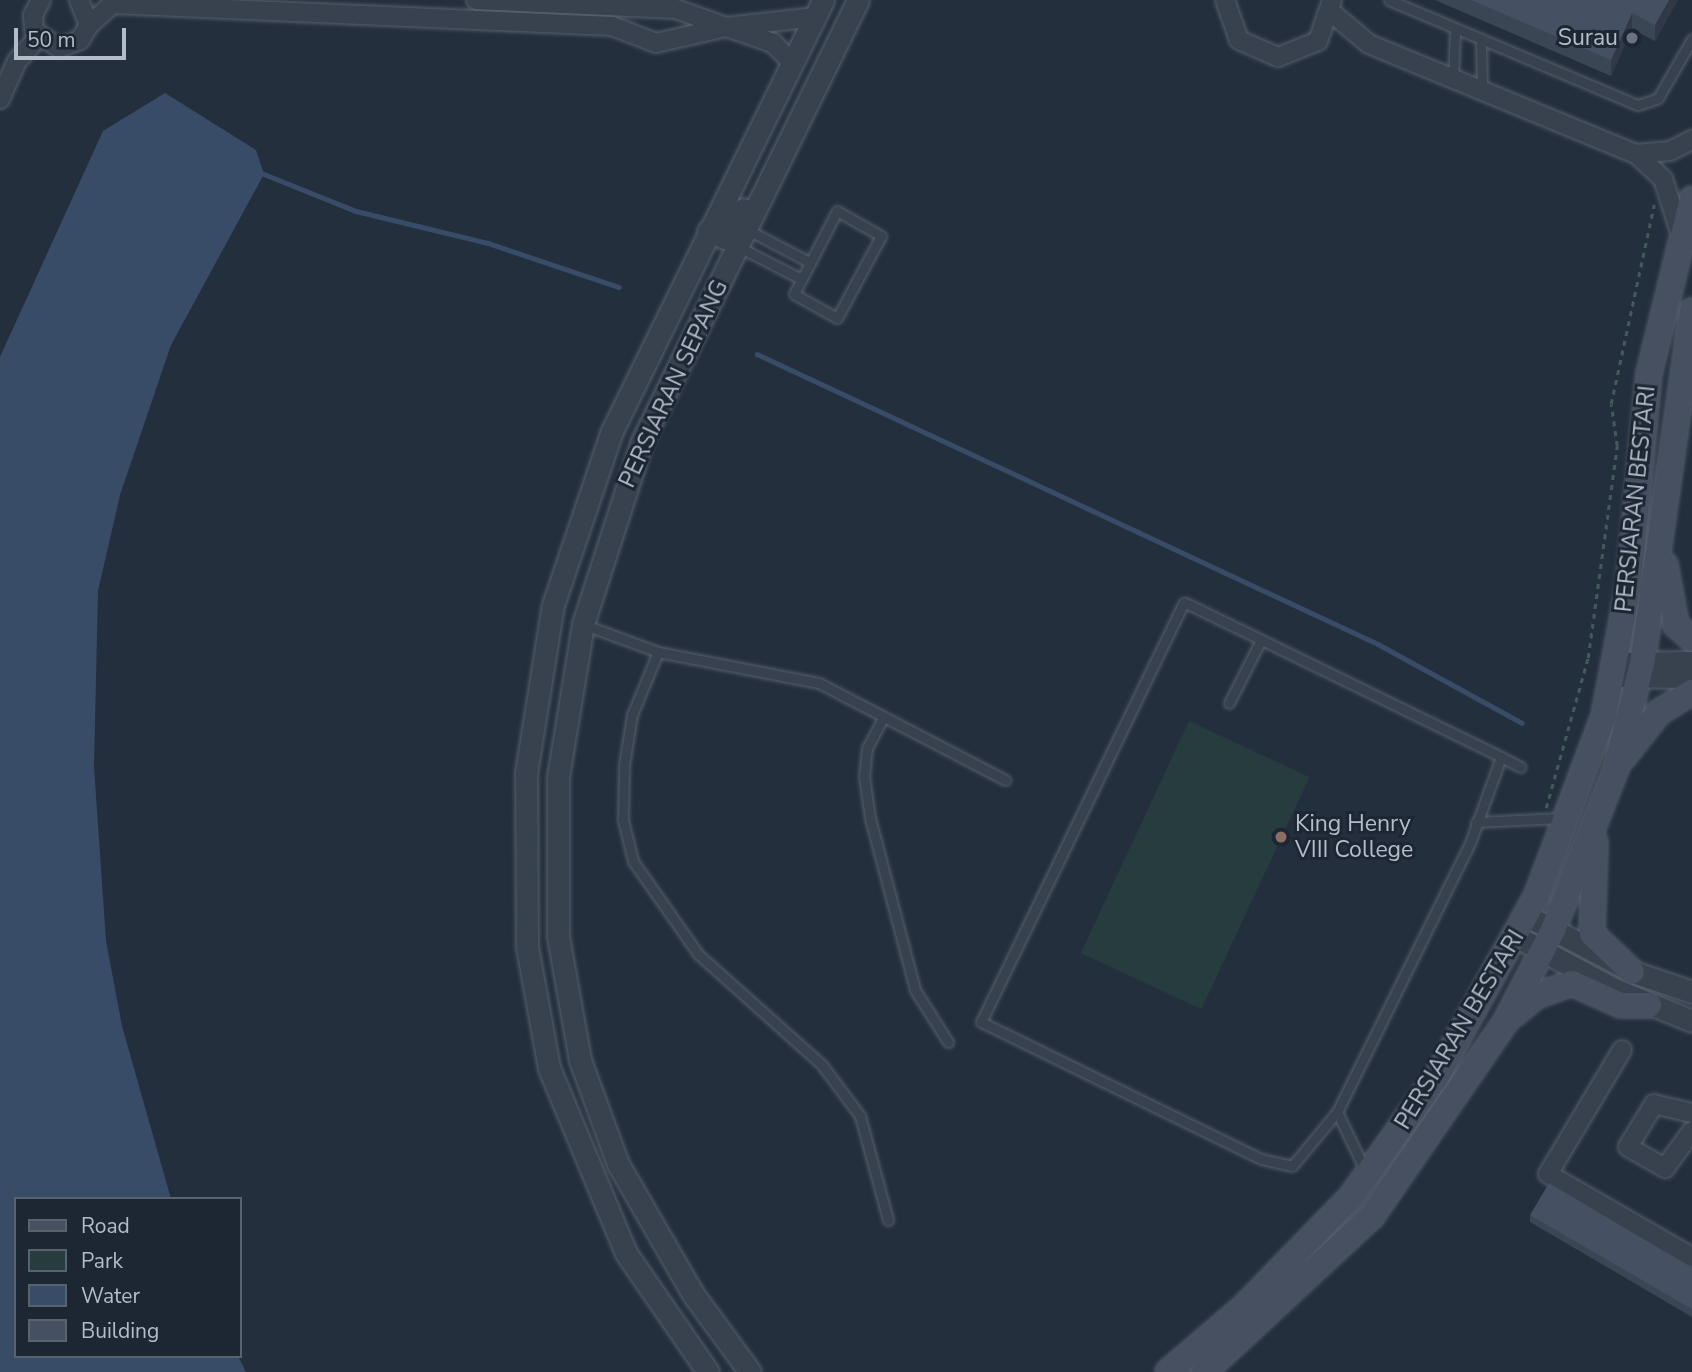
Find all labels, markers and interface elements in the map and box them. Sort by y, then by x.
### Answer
scale bar [18,14,130,58]
place label: Surau [1558,24,1618,52]
text: 50 m [27,26,76,54]
marker: Surau [1624,30,1640,46]
street label: PERSIARAN SEPANG [614,276,734,492]
street label: PERSIARAN BESTARI [1610,384,1662,614]
place label: King Henry VIII College [1295,810,1413,864]
marker: King Henry VIII College [1273,829,1289,845]
street label: PERSIARAN BESTARI [1390,925,1530,1135]
legend [14,1197,242,1358]
text: Road [81,1212,130,1240]
text: Park [81,1247,123,1275]
text: Water [81,1282,140,1310]
text: Building [81,1317,159,1345]

